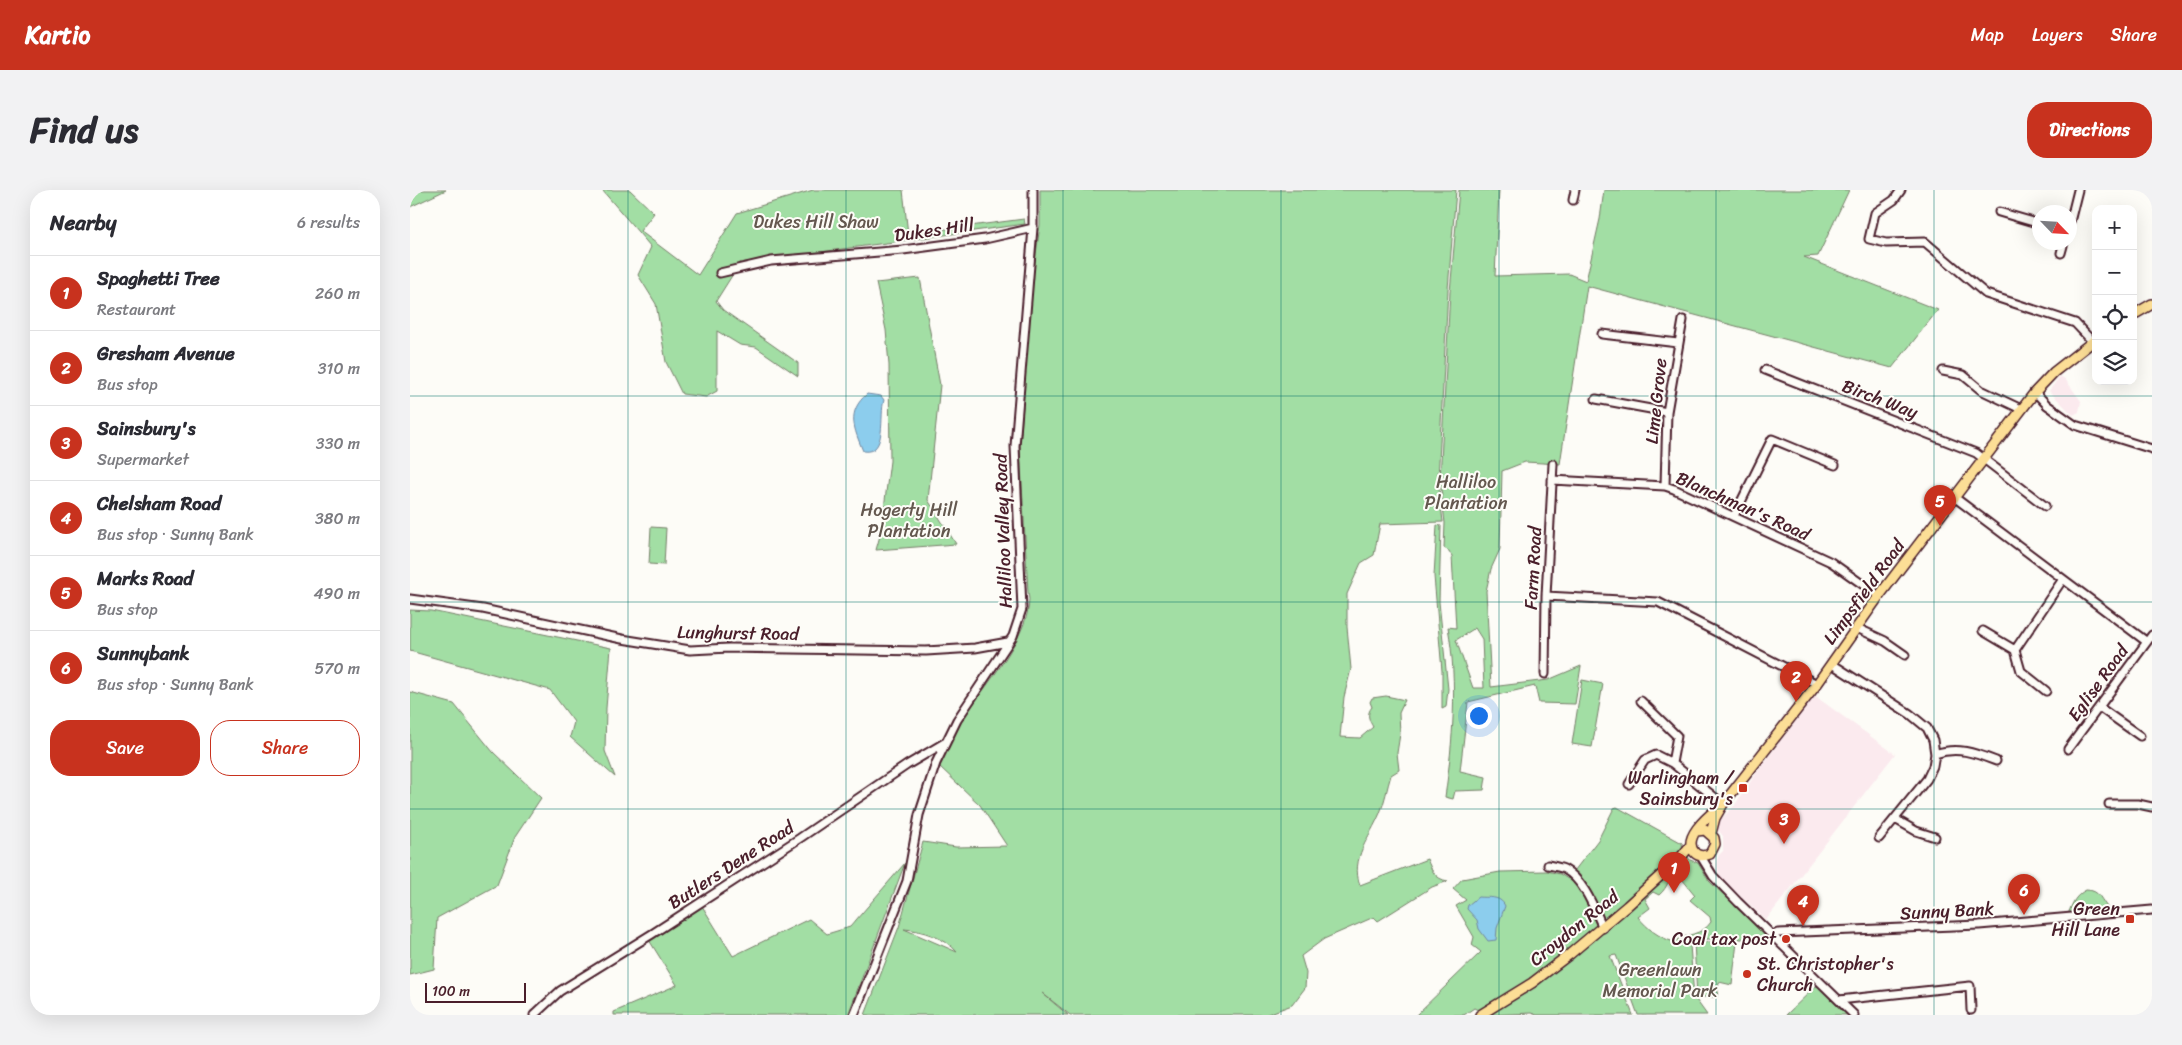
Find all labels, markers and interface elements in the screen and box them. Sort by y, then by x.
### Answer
text: Kartio [25,14,90,56]
text: Map [1971,19,2004,51]
text: Layers [2032,19,2083,51]
text: Share [2111,19,2157,51]
text: Find us [30,99,138,161]
button: Directions [2027,102,2152,158]
text: Nearby [50,204,116,242]
north arrow [2032,205,2077,250]
map controls [2092,205,2137,385]
button: + [2092,205,2137,250]
park label: Dukes Hill Shaw [753,206,879,238]
text: 6 results [297,208,360,237]
street label: Dukes Hill [892,208,977,251]
button: − [2092,250,2137,295]
text: Spaghetti Tree [97,262,220,295]
text: 1 [63,279,69,308]
text: 260 m [315,279,360,308]
text: Restaurant [97,295,176,324]
button: locate [2092,295,2137,340]
text: Gresham Avenue [97,337,235,370]
button: layers [2092,340,2137,385]
text: 2 [61,354,71,383]
text: 310 m [318,354,360,383]
street label: Lime Grove [1636,356,1676,446]
text: Bus stop [97,370,158,399]
street label: Birch Way [1837,370,1923,428]
text: Sainsbury's [97,412,196,445]
text: 3 [62,429,70,458]
text: 330 m [316,429,360,458]
text: Supermarket [97,445,189,474]
street label: Halliloo Valley Road [984,452,1022,609]
street label: Blanchman's Road [1671,462,1817,551]
park label: Halliloo Plantation [1425,466,1508,519]
pin: 5 [1924,485,1956,526]
text: Chelsham Road [97,487,221,520]
park label: Hogerty Hill Plantation [861,494,958,547]
text: 4 [61,504,71,533]
text: 380 m [315,504,360,533]
text: Bus stop · Sunny Bank [97,520,254,549]
street label: Farm Road [1515,524,1551,610]
street label: Limpsfield Road [1815,531,1914,652]
text: Marks Road [97,562,193,595]
text: 5 [61,579,71,608]
text: 490 m [314,579,360,608]
text: Bus stop [97,595,158,624]
street label: Lunghurst Road [677,616,801,650]
street label: Eglise Road [2059,636,2138,728]
text: Sunnybank [97,637,190,670]
text: 6 [61,654,71,683]
text: 570 m [315,654,360,683]
pin: 2 [1780,661,1812,702]
text: Bus stop · Sunny Bank [97,670,254,699]
your location [1466,703,1492,729]
button: Save [50,720,200,776]
button: Share [210,720,360,776]
place label: Warlingham / Sainsbury's [1628,762,1735,815]
marker: Warlingham / Sainsbury's [1737,782,1749,794]
pin: 3 [1768,803,1800,844]
street label: Butlers Dene Road [661,811,802,918]
pin: 1 [1658,852,1690,893]
pin: 6 [2008,874,2040,915]
street label: Croydon Road [1522,880,1627,975]
pin: 4 [1787,885,1819,926]
street label: Sunny Bank [1899,893,1995,929]
place label: Green Hill Lane [2052,893,2120,946]
marker: Green Hill Lane [2124,913,2136,925]
place label: Coal tax post [1672,923,1777,955]
marker: Coal tax post [1780,933,1792,945]
place label: St. Christopher's Church [1757,948,1894,1001]
park label: Greenlawn Memorial Park [1602,954,1718,1007]
marker: St. Christopher's Church [1741,968,1753,980]
text: 100 m [432,979,470,1004]
scale bar [425,980,526,1003]

